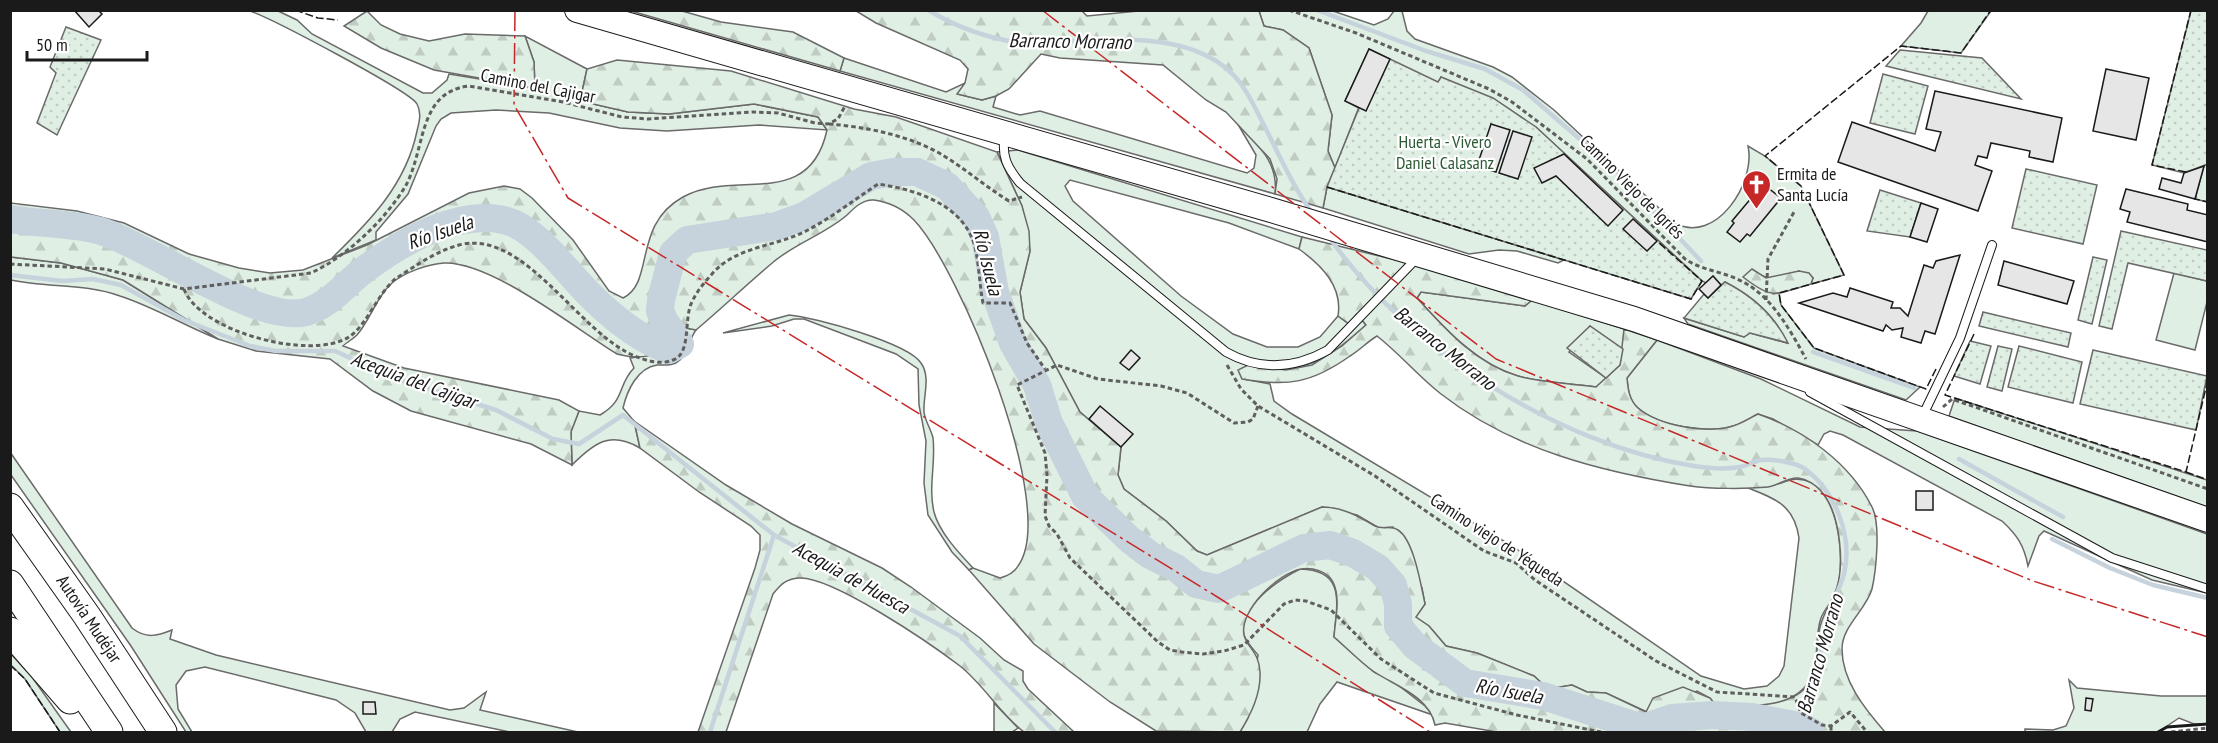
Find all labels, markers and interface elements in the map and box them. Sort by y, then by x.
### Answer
scale bar [27,24,147,62]
water label: Barranco Morrano [1008,27,1133,55]
text: 50 m [36,33,68,56]
street label: Camino del Cajigar [479,63,598,108]
park label: Huerta - Vivero Daniel Calasanz [1396,130,1494,174]
street label: Camino Viejo de Igriés [1575,130,1689,244]
place label: Ermita de Santa Lucía [1777,162,1848,206]
church icon: Ermita de Santa Lucía [1740,168,1772,210]
water label: Río Isuela [404,208,477,255]
water label: Río Isuela [967,226,1009,299]
water label: Barranco Morrano [1389,300,1502,397]
water label: Acequia del Cajigar [348,345,483,416]
street label: Camino viejo de Yéqueda [1426,488,1568,591]
water label: Acequia de Huesca [788,534,914,620]
street label: Autovía Mudéjar [52,570,127,667]
water label: Barranco Morrano [1791,590,1850,717]
water label: Río Isuela [1473,672,1546,710]

